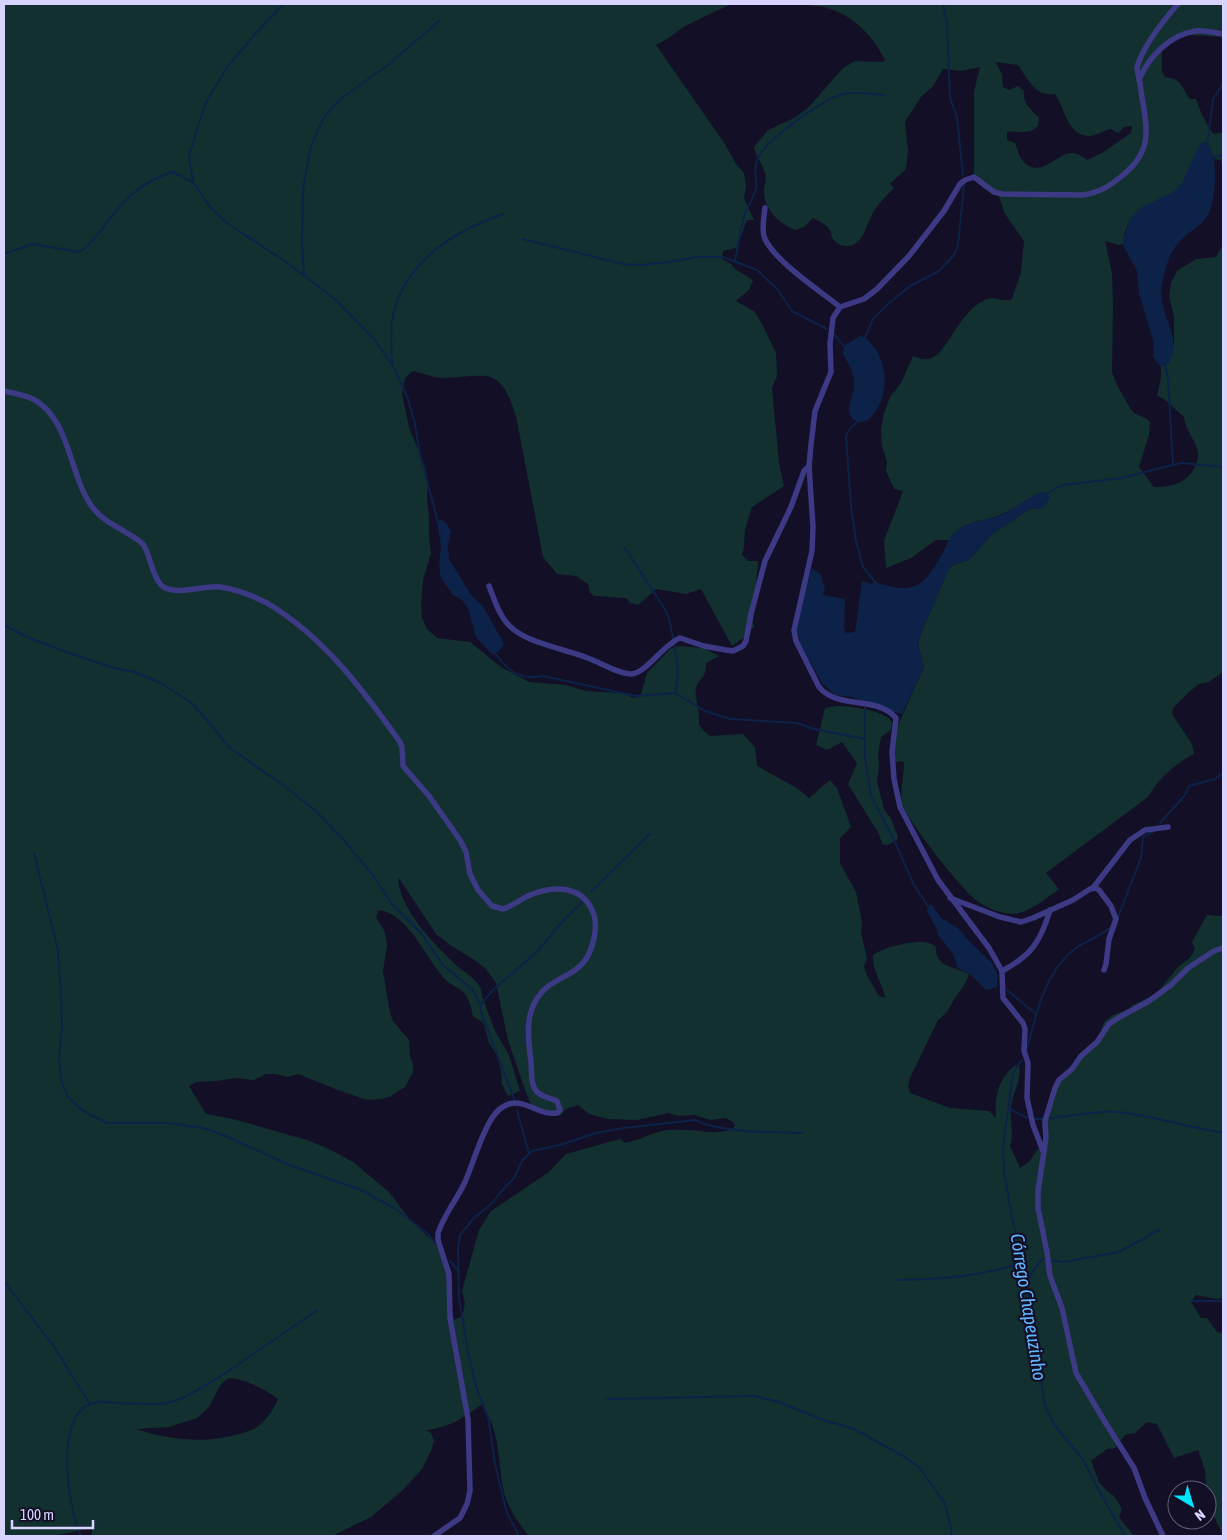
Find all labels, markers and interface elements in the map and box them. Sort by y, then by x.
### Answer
water label: Córrego Chapeuzinho [1007,1232,1051,1382]
north arrow [1167,1480,1217,1530]
scale bar [12,1498,94,1530]
text: 100 m [20,1506,54,1523]
text: N [1192,1506,1208,1524]

